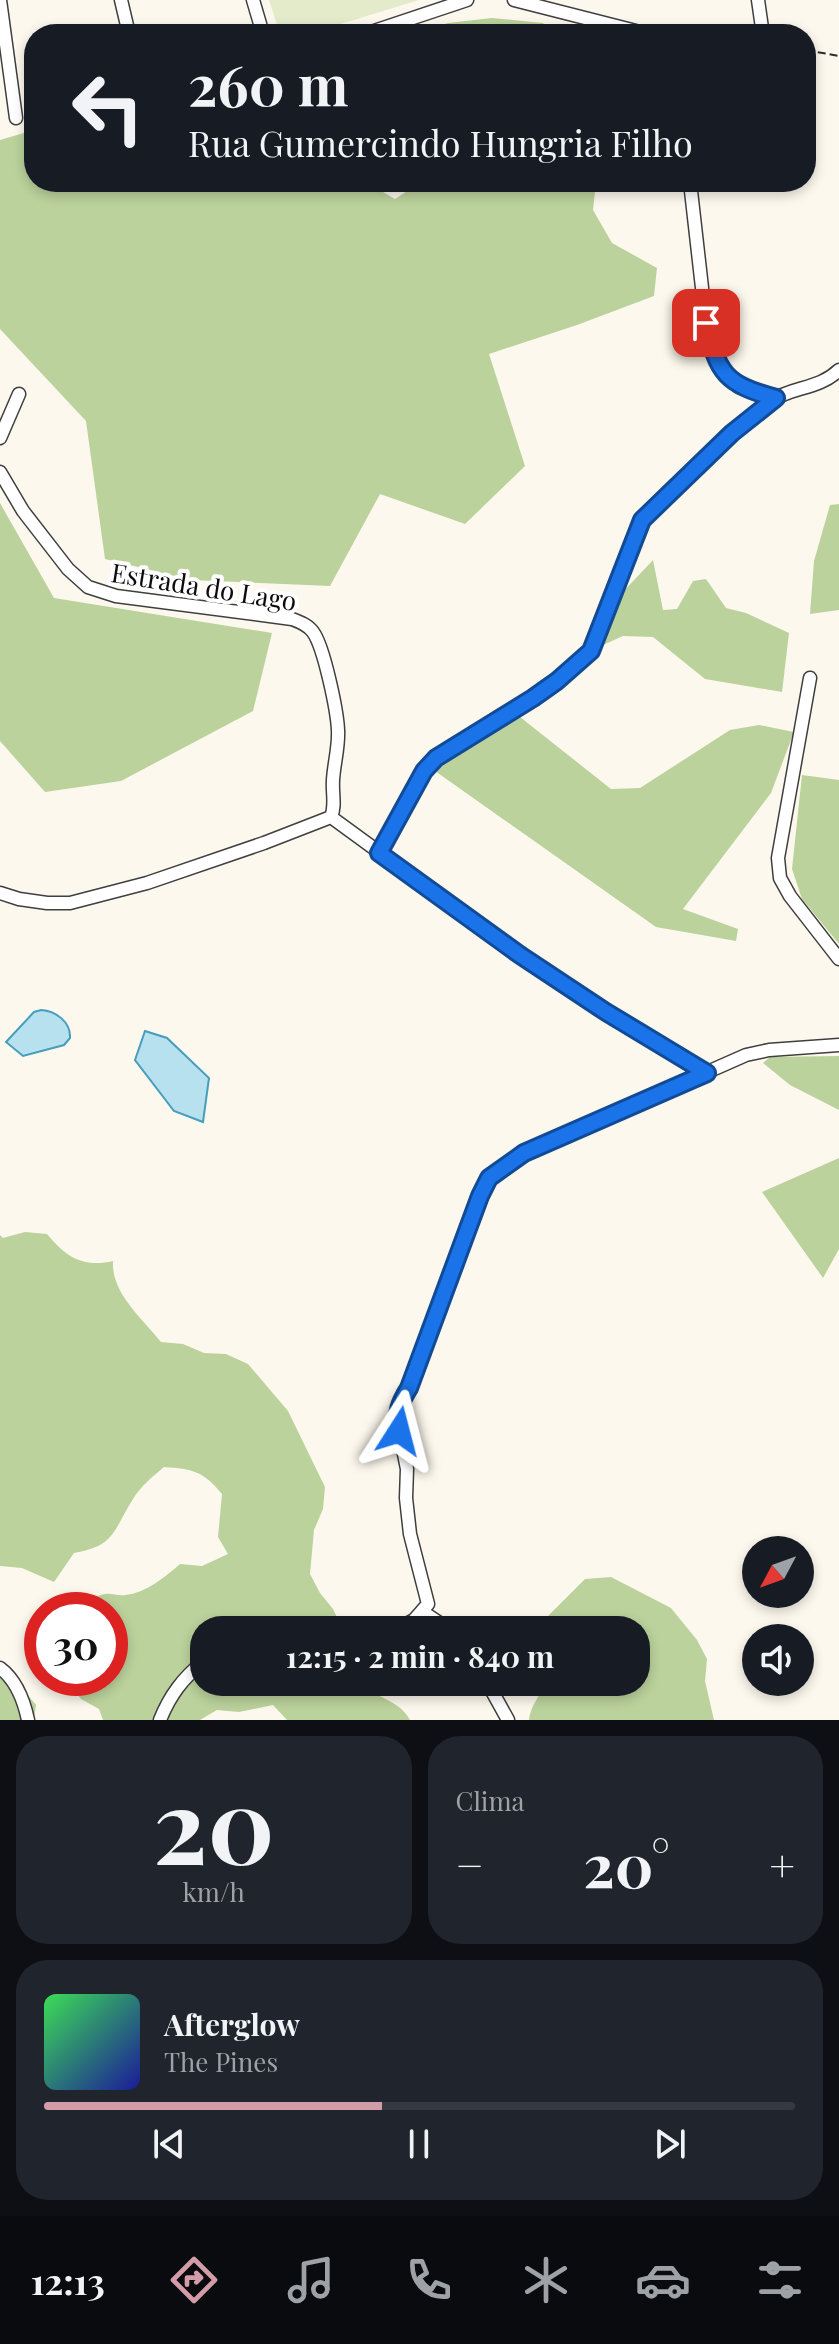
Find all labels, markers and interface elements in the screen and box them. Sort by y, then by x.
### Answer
text: 260 m [188,46,349,121]
icon: left [56,56,160,160]
text: Rua Gumercindo Hungria Filho [188,118,693,166]
pin [672,289,740,357]
icon: arrive [684,301,728,345]
street label: Estrada do Lago [109,554,299,618]
position arrow [357,1389,441,1473]
north arrow [742,1536,814,1608]
map controls [742,1536,814,1696]
speed limit sign: 30 [24,1592,128,1696]
button: sound [742,1624,814,1696]
text: 12:15 · 2 min · 840 m [286,1636,554,1676]
text: 20 [153,1752,274,1891]
text: Clima [456,1783,524,1818]
text: 20° [583,1823,670,1903]
text: − [456,1834,484,1893]
text: + [769,1834,795,1893]
text: km/h [183,1874,245,1909]
text: Afterglow [164,2004,300,2044]
text: The Pines [164,2044,278,2079]
icon: previous [147,2122,191,2166]
icon: pause [397,2122,441,2166]
icon: next [648,2122,692,2166]
icon: directions [166,2252,222,2308]
icon: music [283,2252,339,2308]
icon: phone [401,2252,457,2308]
icon: climate [518,2252,574,2308]
icon: car [635,2252,691,2308]
icon: filters [752,2252,808,2308]
text: 12:13 [31,2256,105,2304]

